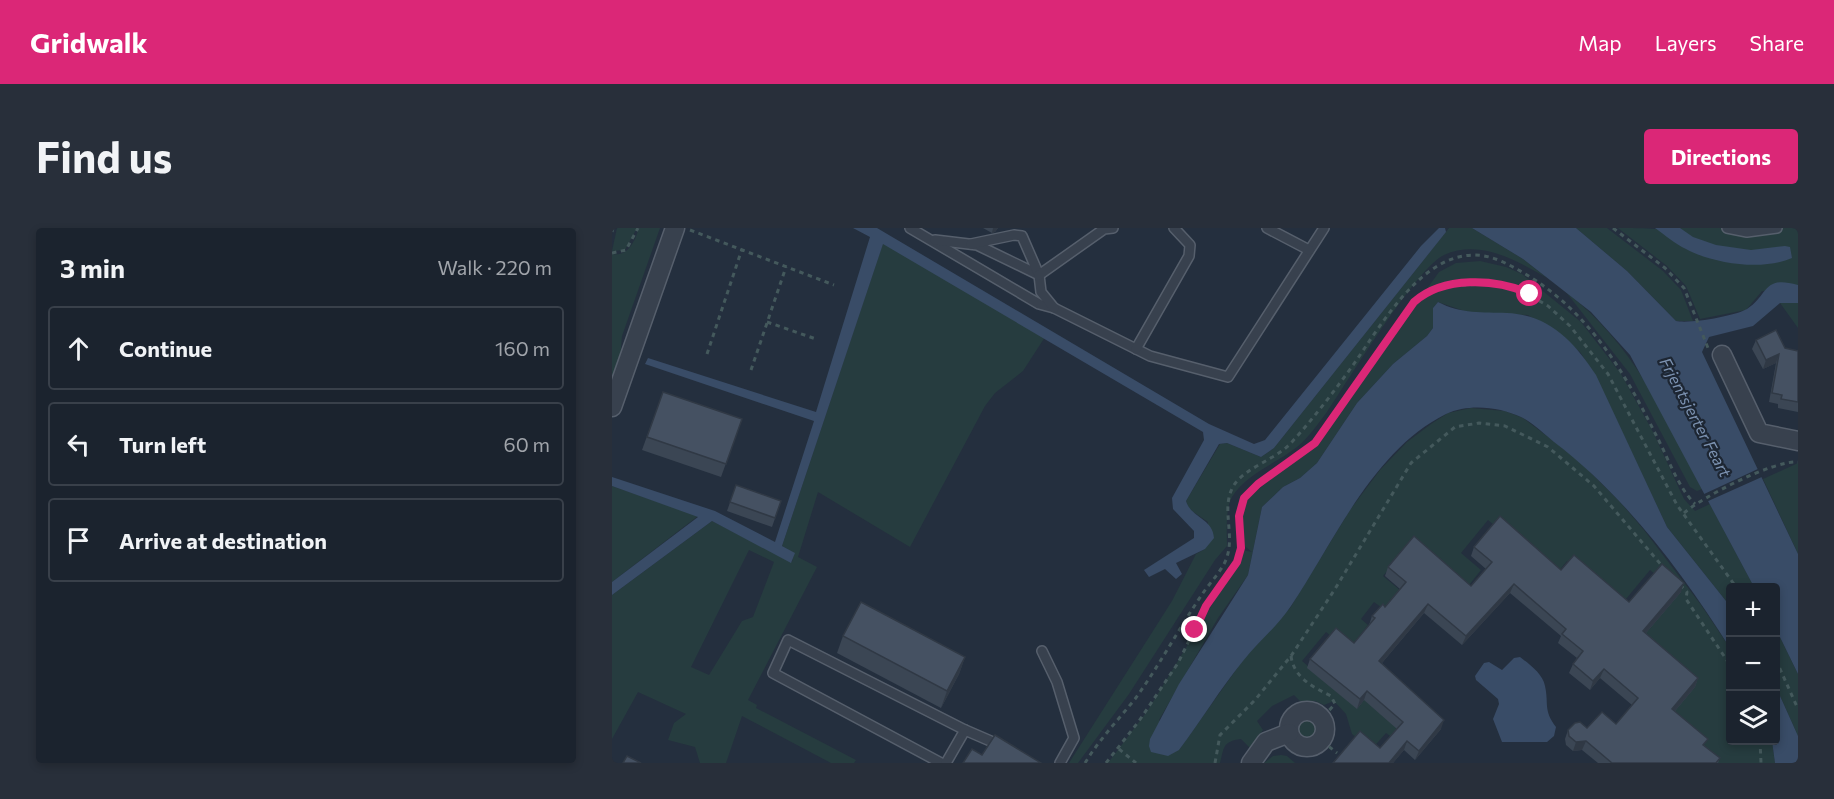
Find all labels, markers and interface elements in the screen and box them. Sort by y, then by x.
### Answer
text: Gridwalk [30,25,148,59]
text: Map [1578,30,1622,55]
text: Layers [1655,30,1717,55]
text: Share [1750,30,1804,55]
button: Directions [1644,129,1798,184]
text: Find us [36,130,172,182]
text: 3 min [60,252,125,283]
text: Walk · 220 m [437,255,552,279]
route start [1516,280,1542,306]
icon: ahead [62,332,95,365]
text: Continue [119,335,212,362]
text: 160 m [495,336,550,360]
water label: Frjentsjerter Feart [1656,354,1736,480]
icon: left [62,428,95,461]
text: Turn left [119,431,206,458]
text: 60 m [504,432,550,456]
icon: arrive [62,524,95,557]
text: Arrive at destination [119,527,327,554]
map controls [1726,583,1780,745]
button: + [1726,583,1780,637]
route end [1181,616,1207,642]
button: − [1726,637,1780,691]
button: layers [1726,691,1780,745]

